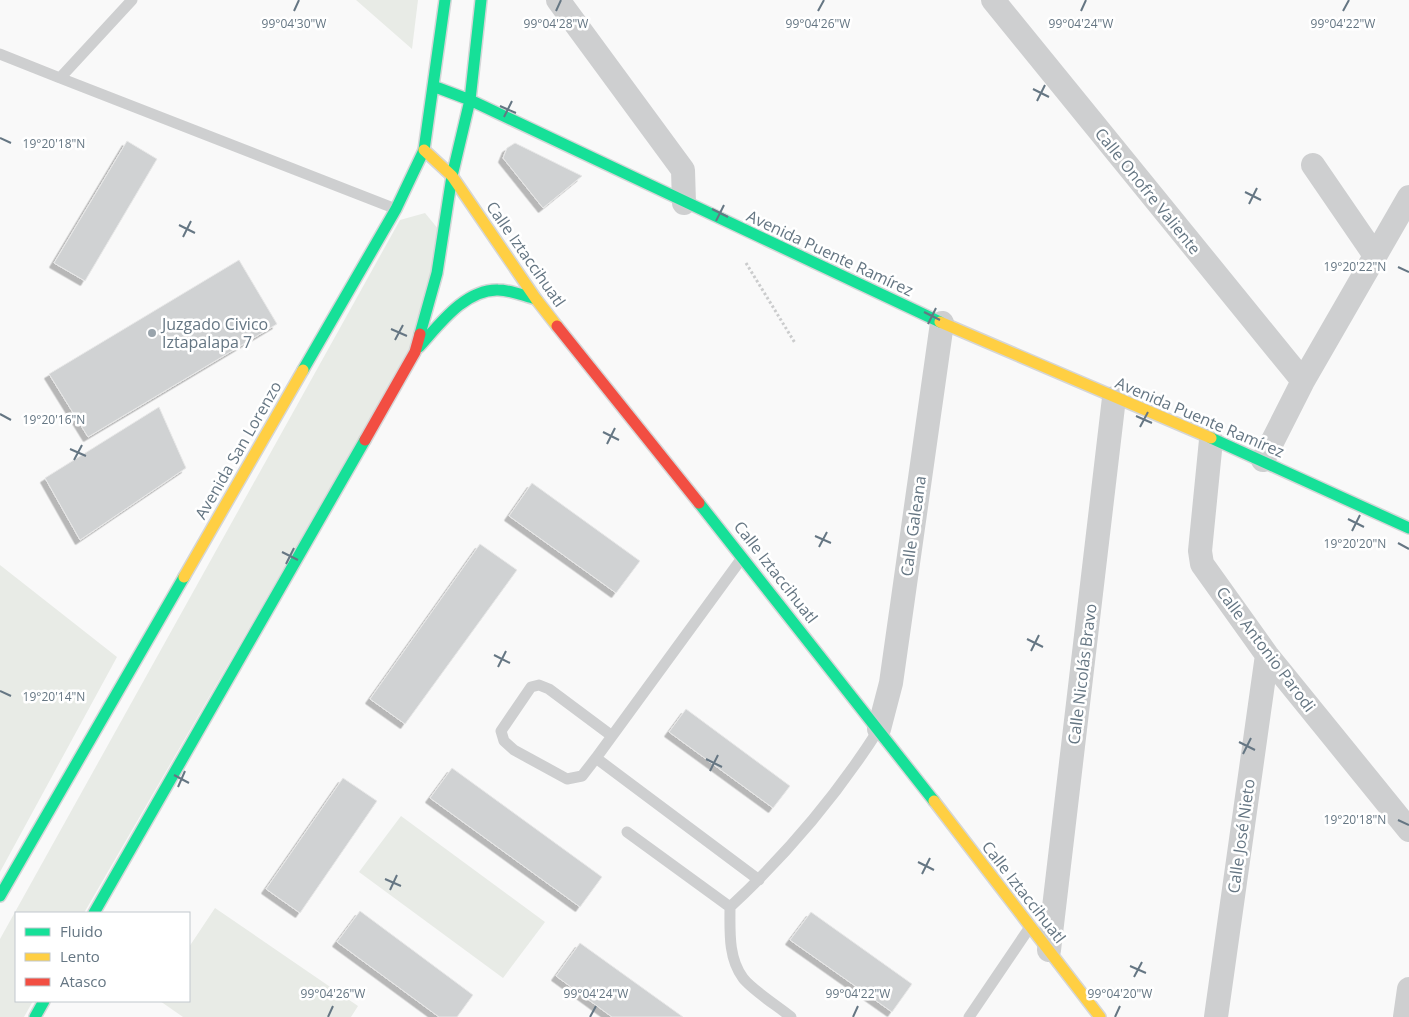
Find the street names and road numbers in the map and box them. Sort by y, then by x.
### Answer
street label: Calle Onofre Valiente [1090,123,1206,259]
street label: Calle Iztaccihuatl [481,197,571,311]
street label: Avenida Puente Ramírez [743,205,917,301]
street label: Avenida Puente Ramírez [1112,371,1288,463]
street label: Avenida San Lorenzo [190,377,286,523]
street label: Calle Galeana [895,474,931,578]
street label: Calle Iztaccihuatl [729,516,823,628]
street label: Calle Antonio Parodi [1212,582,1320,716]
street label: Calle Nicolás Bravo [1062,602,1102,746]
street label: Calle José Nieto [1222,777,1260,895]
street label: Calle Iztaccihuatl [977,836,1071,948]

